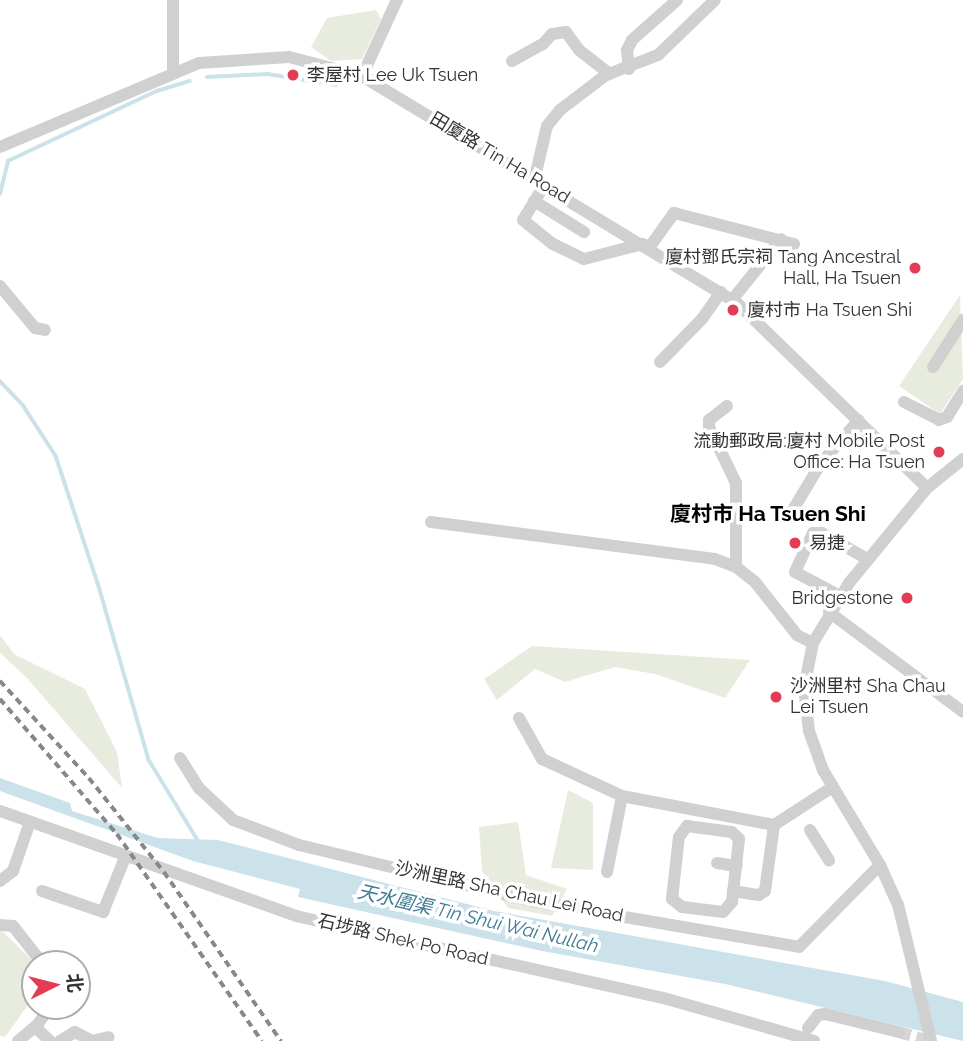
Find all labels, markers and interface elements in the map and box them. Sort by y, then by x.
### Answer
place label: 李屋村 Lee Uk Tsuen [307,64,479,86]
marker: 李屋村 Lee Uk Tsuen [285,67,301,83]
street label: 田廈路 Tin Ha Road [426,108,574,208]
place label: 廈村鄧氏宗祠 Tang Ancestral Hall, Ha Tsuen [665,247,901,290]
marker: 廈村鄧氏宗祠 Tang Ancestral Hall, Ha Tsuen [907,260,923,276]
place label: 廈村市 Ha Tsuen Shi [747,299,913,321]
marker: 廈村市 Ha Tsuen Shi [725,302,741,318]
place label: 流動郵政局:廈村 Mobile Post Office: Ha Tsuen [693,431,925,474]
marker: 流動郵政局:廈村 Mobile Post Office: Ha Tsuen [931,444,947,460]
district label: 廈村市 Ha Tsuen Shi [670,501,866,527]
place label: 易捷 [809,532,845,554]
marker: 易捷 [787,535,803,551]
place label: Bridgestone [792,587,893,609]
marker: Bridgestone [899,590,915,606]
place label: 沙洲里村 Sha Chau Lei Tsuen [790,676,946,718]
marker: 沙洲里村 Sha Chau Lei Tsuen [768,689,784,705]
street label: 沙洲里路 Sha Chau Lei Road [393,857,625,927]
water label: 天水圍渠 Tin Shui Wai Nullah [355,880,601,958]
street label: 石埗路 Shek Po Road [316,910,490,970]
north arrow [21,950,91,1020]
text: 北 [63,972,87,994]

